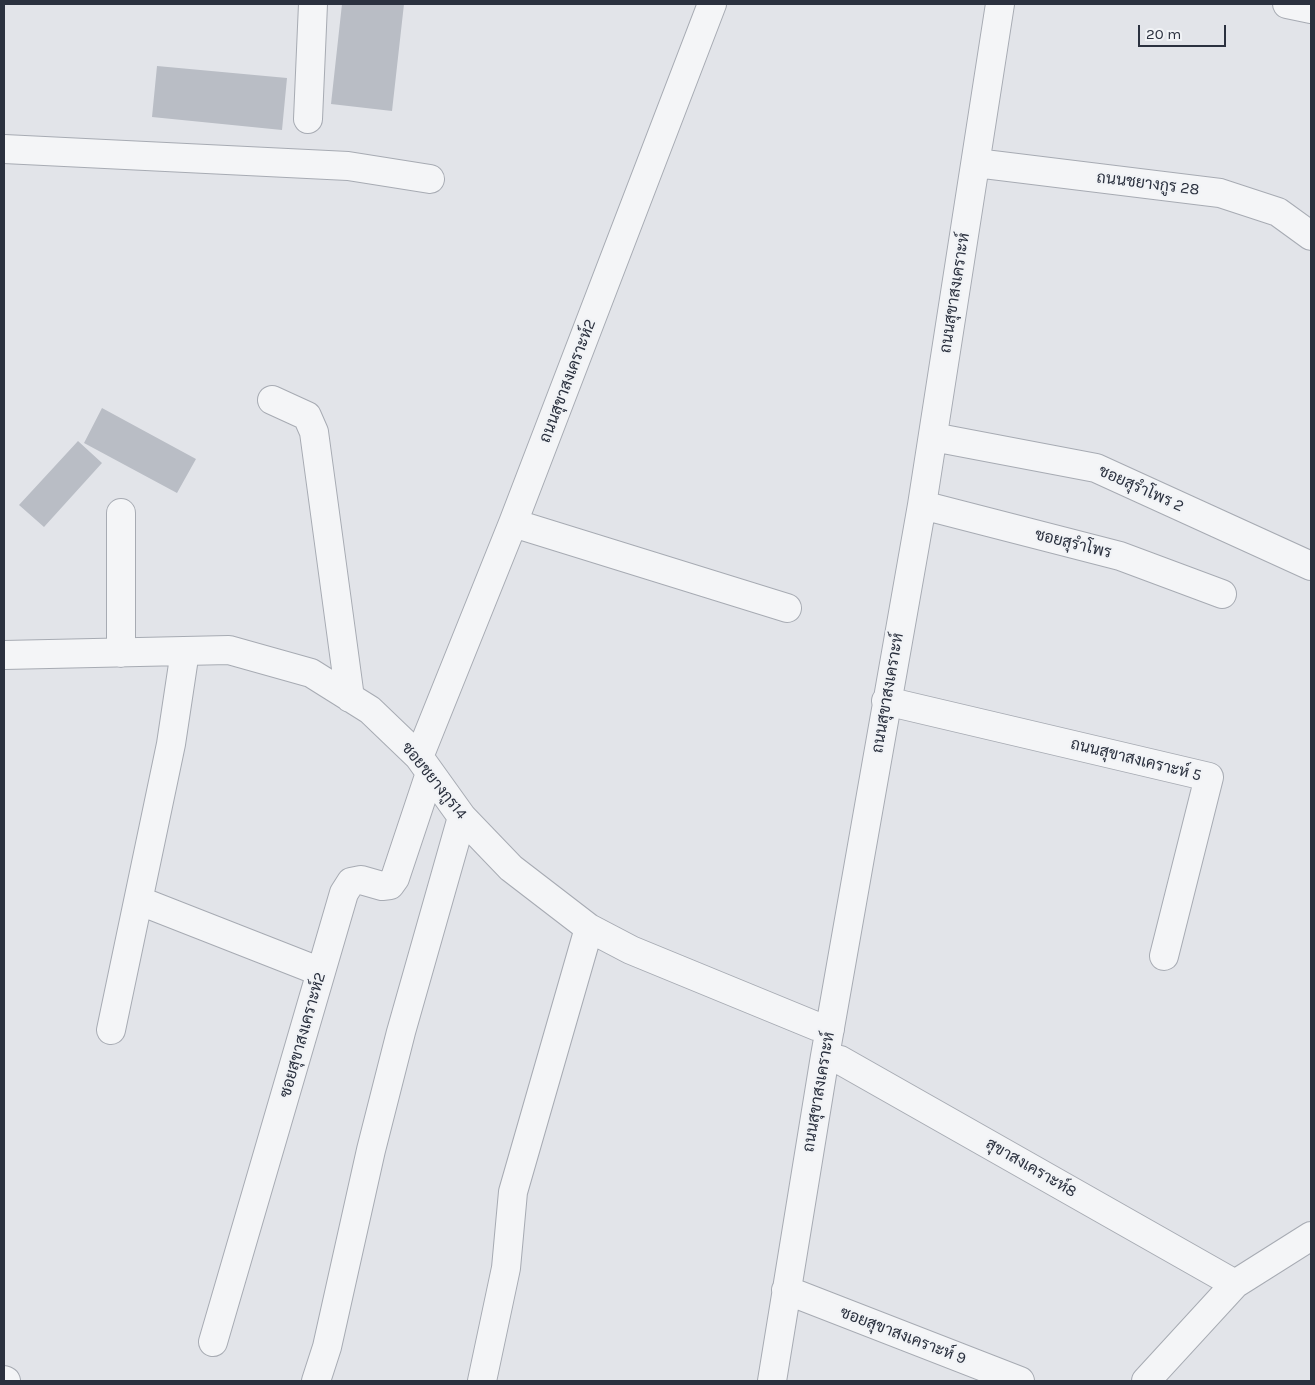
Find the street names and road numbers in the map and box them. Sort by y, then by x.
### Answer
street label: ถนนชยางกูร 28 [1096,168,1200,200]
street label: ถนนสุขาสงเคราะห์ [936,231,974,355]
street label: ถนนสุขาสงเคราะห์2 [536,316,600,446]
street label: ชอยสุรำโพร 2 [1095,462,1187,516]
street label: ชอยสุรำโพร [1033,525,1113,563]
street label: ถนนสุขาสงเคราะห์ [868,631,908,755]
street label: ถนนสุขาสงเคราะห์ 5 [1068,734,1204,786]
street label: ซอยชยางกูร14 [397,739,471,823]
street label: ซอยสุขาสงเคราะห์2 [276,970,330,1100]
street label: ถนนสุขาสงเคราะห์ [799,1030,839,1154]
street label: สุขาสงเคราะห์8 [982,1134,1080,1202]
street label: ซอยสุขาสงเคราะห์ 9 [837,1303,969,1369]

